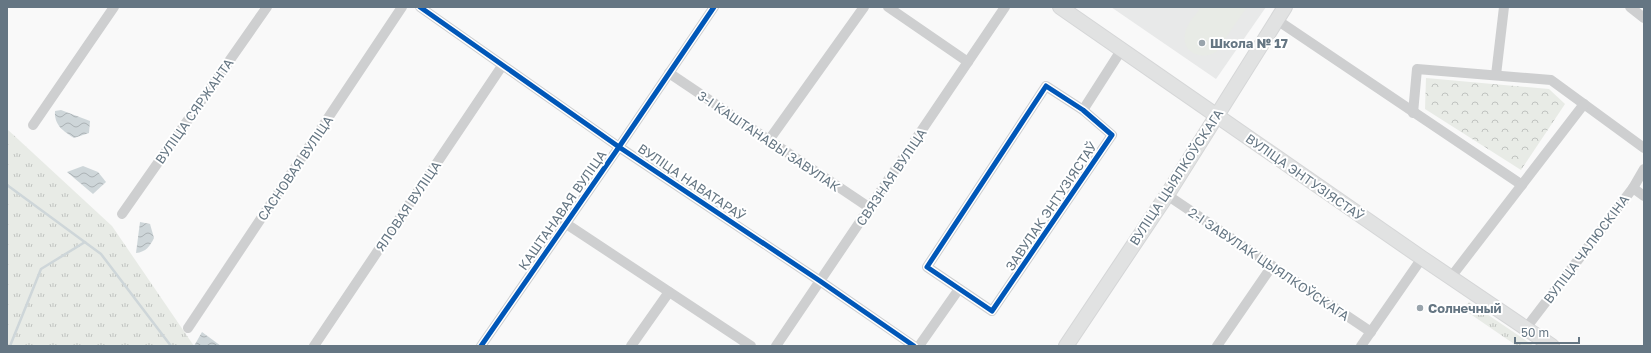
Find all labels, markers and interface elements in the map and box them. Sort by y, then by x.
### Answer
place label: Школа № 17 [1210,35,1288,51]
marker: Школа № 17 [1197,38,1207,48]
street label: ВУЛІЦА СЯРЖАНТА [152,55,237,167]
street label: 3-І КАШТАНАВЫ ЗАВУЛАК [695,87,843,195]
street label: ВУЛІЦА ЦЫЯЛКОЎСКАГА [1126,106,1226,248]
street label: САСНОВАЯ ВУЛІЦА [254,112,336,224]
street label: СВЯЗНАЯ ВУЛІЦА [852,125,930,229]
street label: ВУЛІЦА ЭНТУЗІЯСТАЎ [1243,130,1368,224]
street label: ЗАВУЛАК ЭНТУЗІЯСТАЎ [1002,138,1100,274]
street label: ВУЛІЦА НАВАТАРАЎ [635,140,749,224]
street label: КАШТАНАВАЯ ВУЛІЦА [514,147,610,273]
street label: ЯЛОВАЯ ВУЛІЦА [372,157,444,254]
street label: ВУЛІЦА ЧАЛЮСКІНА [1540,191,1632,306]
street label: 2-І ЗАВУЛАК ЦЫЯЛКОЎСКАГА [1185,204,1353,324]
place label: Солнечный [1428,300,1502,316]
marker: Солнечный [1415,303,1425,313]
scale bar [1515,319,1579,345]
text: 50 m [1521,325,1549,340]

